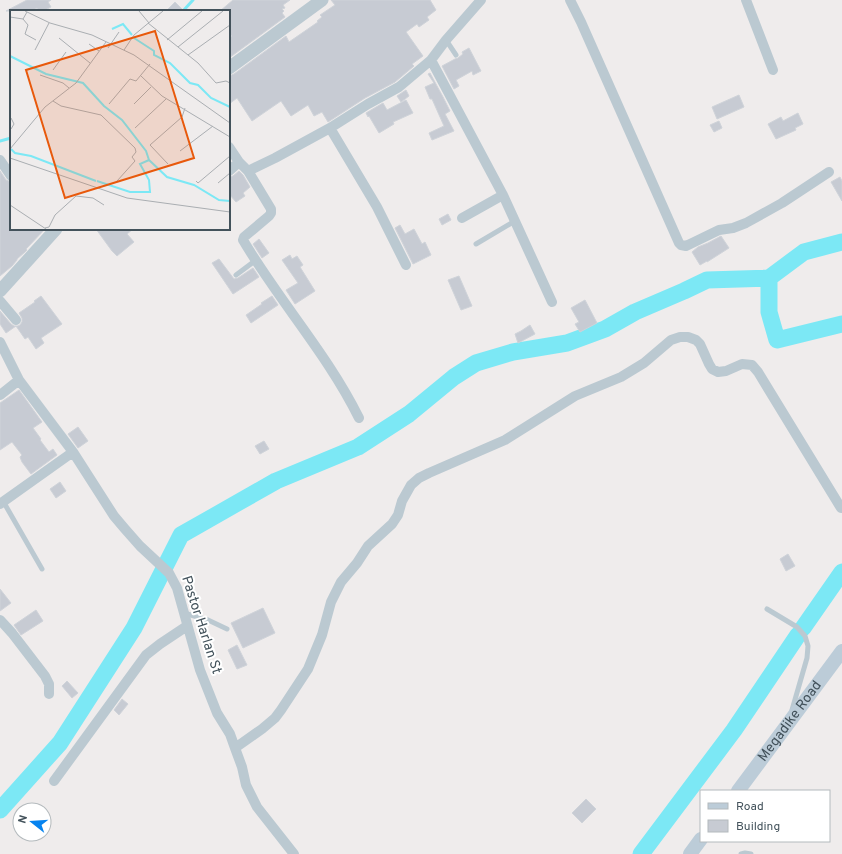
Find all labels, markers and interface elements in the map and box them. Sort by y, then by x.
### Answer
inset map [10,10,230,230]
street label: Pastor Harlan St [177,574,225,676]
street label: Megadike Road [754,677,825,765]
legend [700,790,830,842]
text: Road [736,799,764,815]
north arrow [12,802,52,842]
text: N [16,814,31,825]
text: Building [736,819,780,835]

